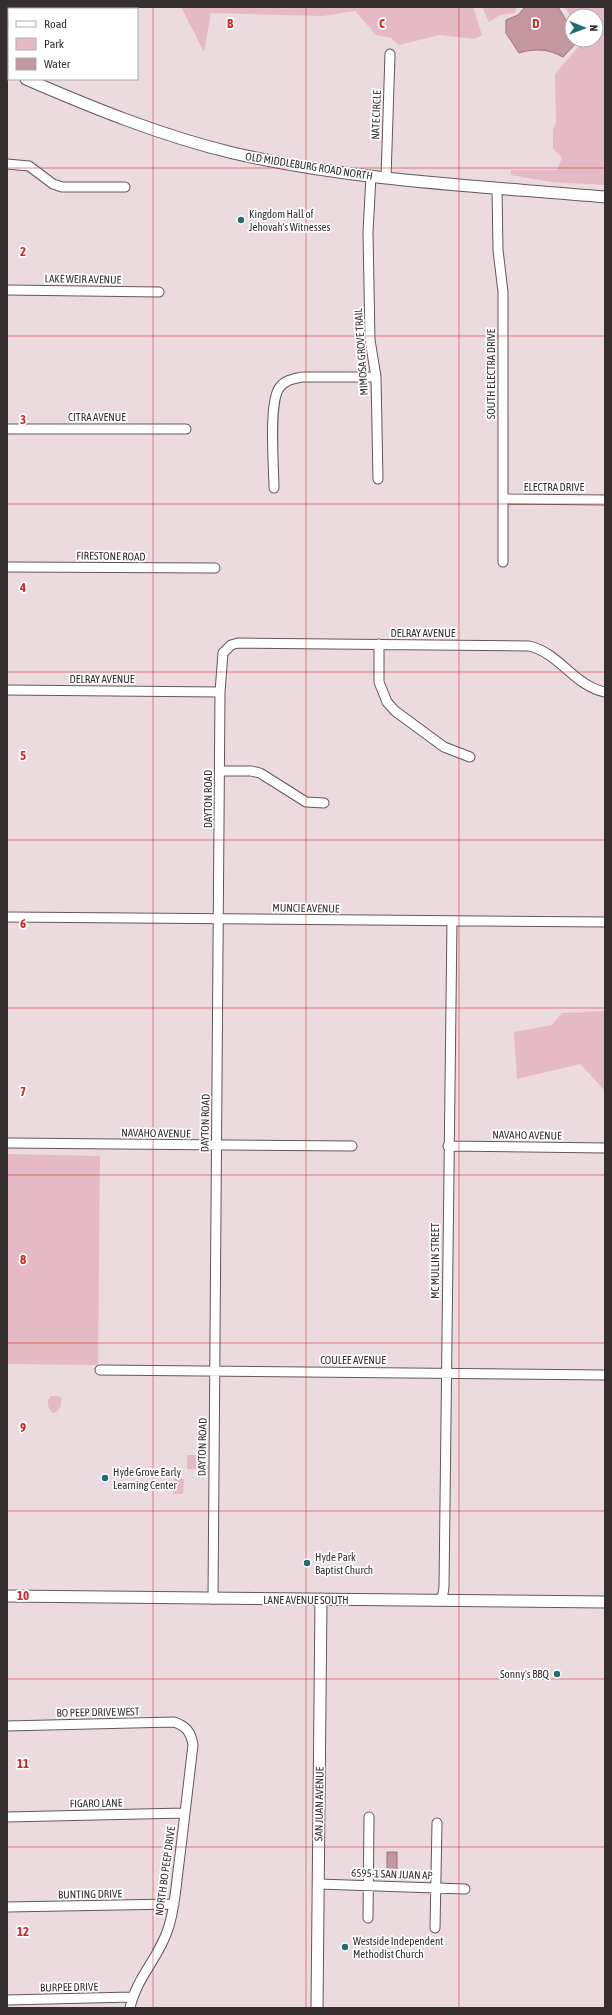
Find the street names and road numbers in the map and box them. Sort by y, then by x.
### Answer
street label: NATE CIRCLE [369,90,383,140]
street label: OLD MIDDLEBURG ROAD NORTH [244,150,374,182]
street label: LAKE WEIR AVENUE [45,272,122,286]
street label: MIMOSA GROVE TRAIL [352,307,370,396]
street label: SOUTH ELECTRA DRIVE [485,328,497,419]
street label: CITRA AVENUE [68,411,126,423]
street label: ELECTRA DRIVE [524,481,584,493]
street label: FIRESTONE ROAD [76,549,146,563]
street label: DELRAY AVENUE [391,627,456,639]
street label: DELRAY AVENUE [70,673,135,685]
street label: DAYTON ROAD [202,770,214,828]
street label: MUNCIE AVENUE [272,901,340,915]
street label: DAYTON ROAD [198,1094,212,1152]
street label: NAVAHO AVENUE [121,1126,191,1140]
street label: NAVAHO AVENUE [492,1128,562,1142]
street label: MC MULLIN STREET [429,1223,441,1299]
street label: COULEE AVENUE [320,1354,386,1366]
street label: DAYTON ROAD [195,1418,209,1476]
street label: LANE AVENUE SOUTH [263,1594,349,1606]
street label: BO PEEP DRIVE WEST [56,1705,140,1719]
street label: SAN JUAN AVENUE [312,1766,326,1841]
street label: FIGARO LANE [70,1797,123,1809]
street label: NORTH BO PEEP DRIVE [153,1825,177,1917]
street label: 6595-1 SAN JUAN AP [351,1867,433,1881]
street label: BUNTING DRIVE [58,1887,123,1901]
street label: BURPEE DRIVE [40,1980,98,1994]

